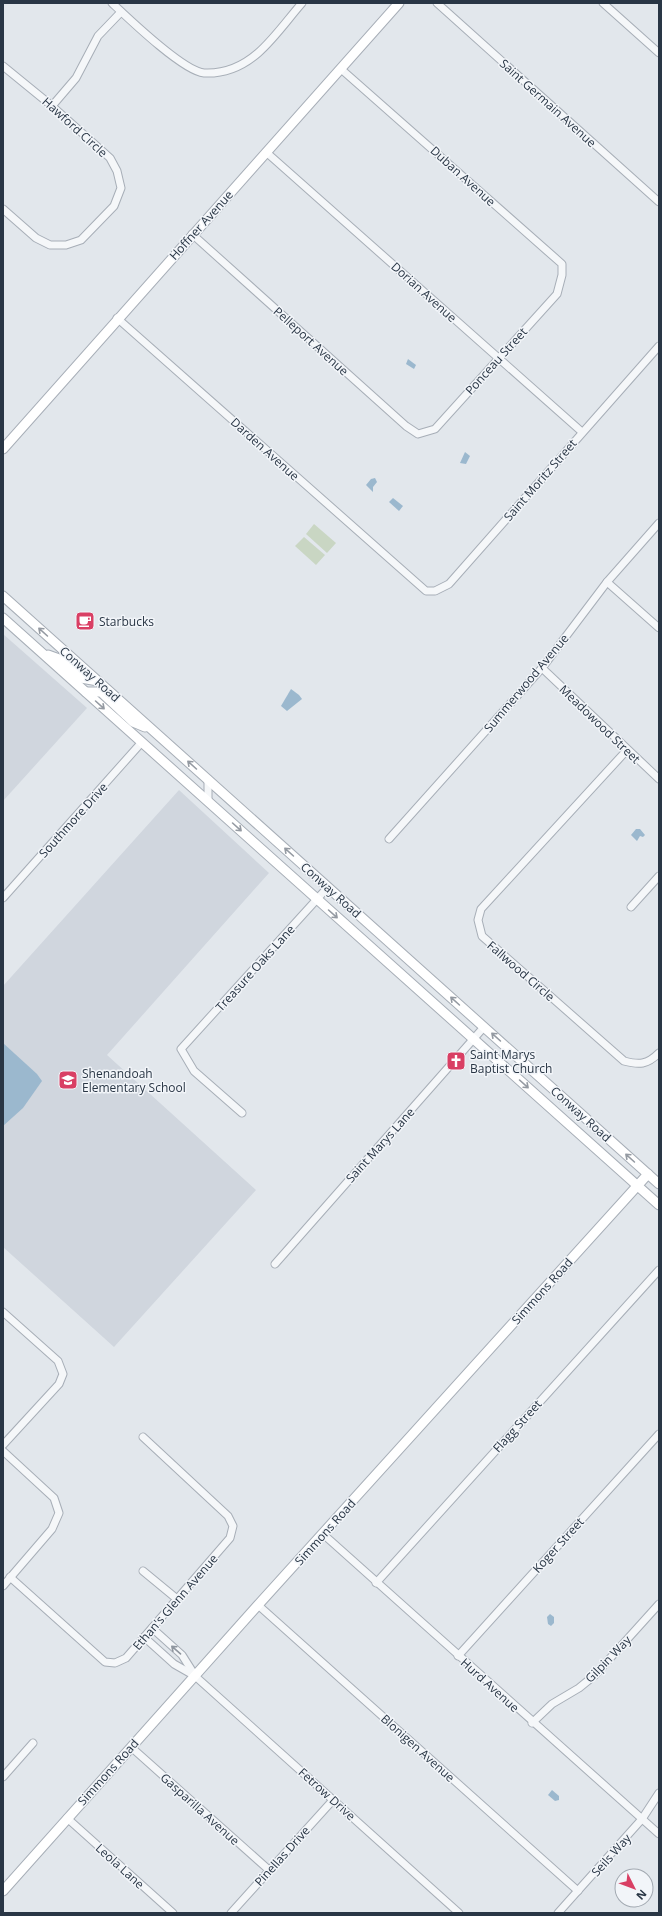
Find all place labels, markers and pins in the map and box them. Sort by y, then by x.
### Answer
cafe icon: Starbucks [74,610,96,632]
place label: Starbucks [99,613,154,630]
place label: Saint Marys Baptist Church [470,1046,552,1077]
church icon: Saint Marys Baptist Church [445,1050,467,1072]
place label: Shenandoah Elementary School [82,1065,186,1096]
school or university icon: Shenandoah Elementary School [57,1069,79,1091]

